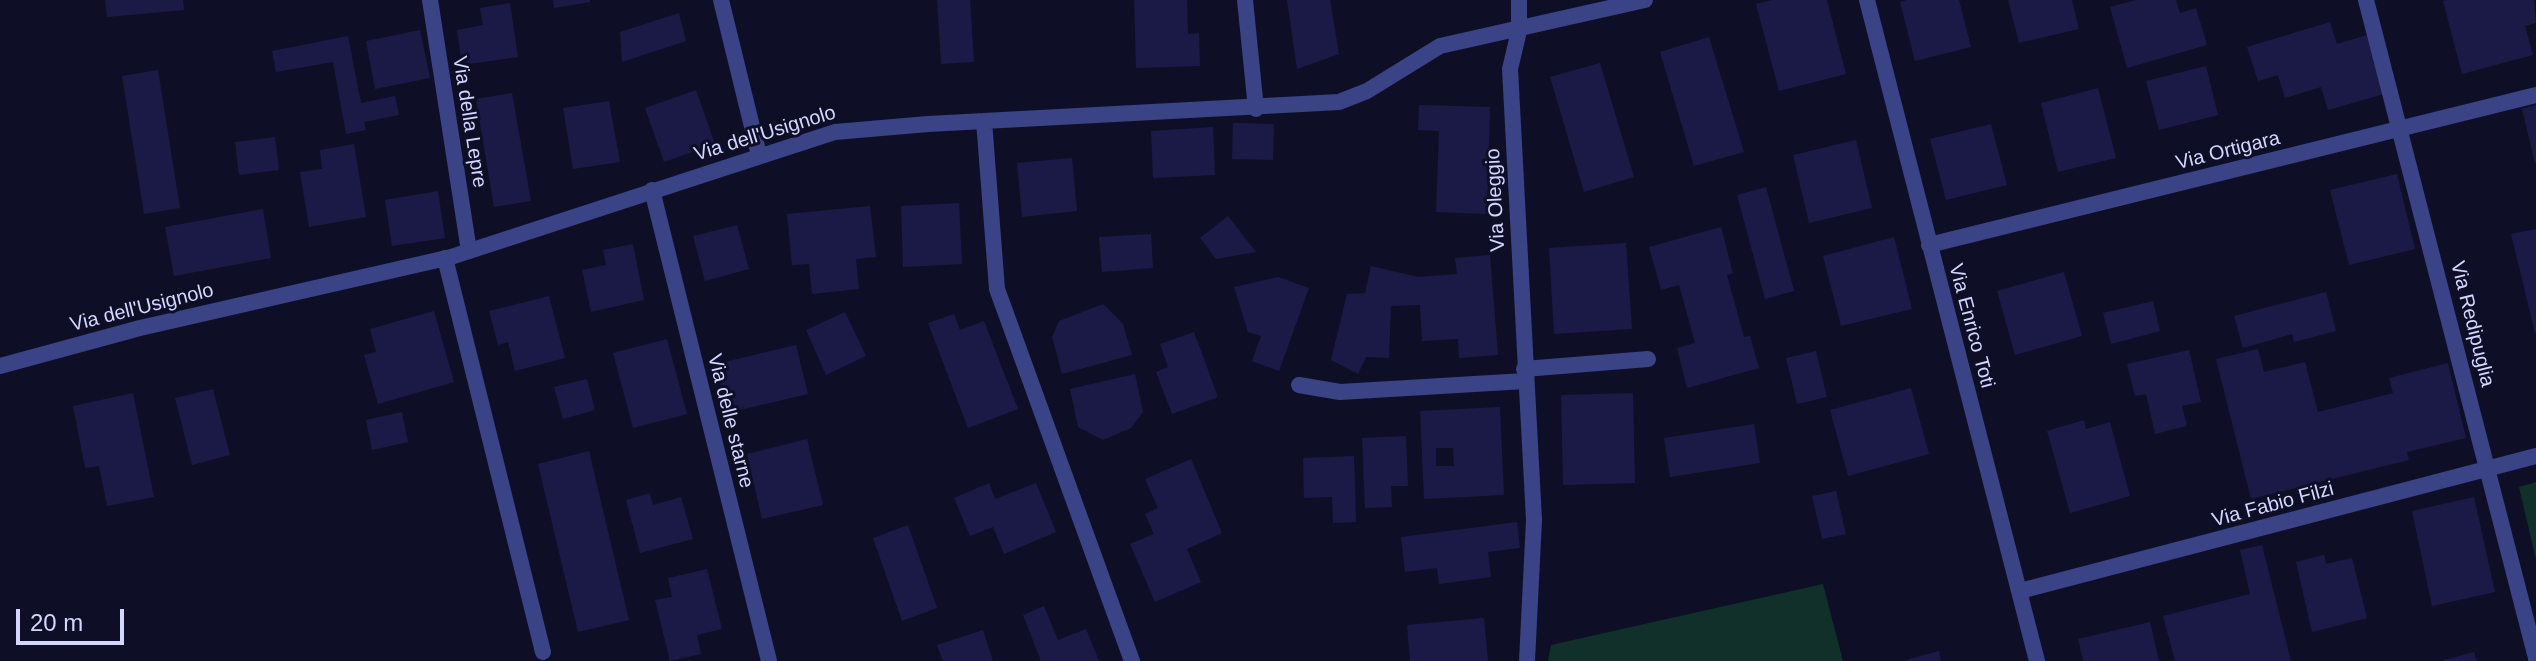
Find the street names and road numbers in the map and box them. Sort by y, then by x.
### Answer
street label: Via della Lepre [447,54,491,190]
street label: Via dell'Usignolo [691,101,839,167]
street label: Via Ortigara [2174,126,2282,176]
street label: Via Oleggio [1481,148,1511,252]
street label: Via Redipuglia [2445,259,2499,389]
street label: Via Enrico Toti [1943,261,1999,391]
street label: Via dell'Usignolo [68,279,216,337]
street label: Via delle starne [702,351,758,491]
street label: Via Fabio Filzi [2209,477,2337,533]

